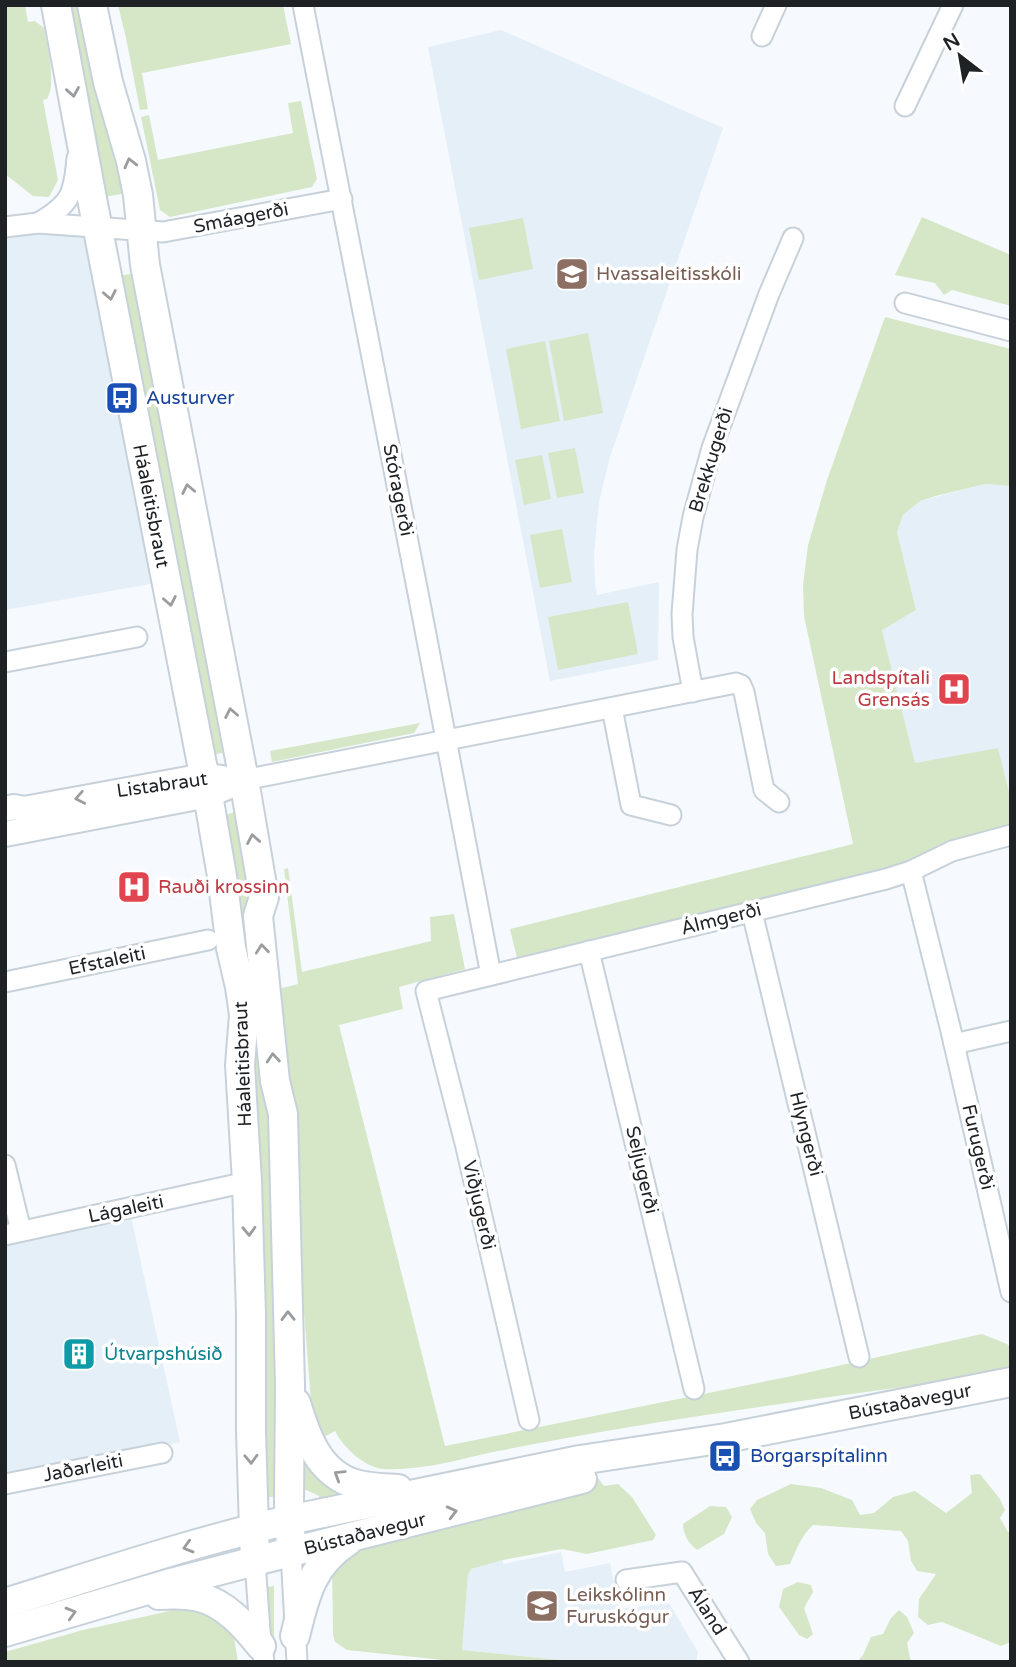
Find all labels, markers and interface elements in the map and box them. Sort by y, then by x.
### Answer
north arrow [925,21,995,91]
text: N [940,29,964,56]
one-way arrow [64,86,79,98]
one-way arrow [124,157,139,169]
street label: Smáagerði [192,198,290,238]
school or university icon: Hvassaleitisskóli [553,255,591,293]
place label: Hvassaleitisskóli [596,263,741,285]
one-way arrow [102,289,117,301]
bus stop icon: Austurver [103,379,141,417]
place label: Austurver [146,387,235,409]
street label: Brekkugerði [685,405,737,515]
street label: Háaleitisbraut [128,442,174,570]
street label: Stóragerði [378,442,418,538]
one-way arrow [181,483,196,495]
one-way arrow [162,595,177,607]
place label: Landspítali Grensás [832,667,930,711]
hospital icon: Landspítali Grensás [935,670,973,708]
one-way arrow [224,707,239,719]
street label: Listabraut [115,768,209,802]
one-way arrow [74,790,86,805]
one-way arrow [246,833,261,844]
hospital icon: Rauði krossinn [115,868,153,906]
place label: Rauði krossinn [158,876,290,898]
street label: Álmgerði [678,897,763,940]
street label: Efstaleiti [66,942,148,980]
one-way arrow [255,943,270,954]
street label: Háaleitisbraut [230,1001,256,1127]
one-way arrow [266,1052,281,1063]
street label: Hlyngerði [785,1089,827,1179]
street label: Furugerði [957,1102,999,1192]
street label: Seljugerði [621,1124,663,1216]
street label: Viðjugerði [458,1158,500,1252]
street label: Lágaleiti [86,1190,166,1228]
one-way arrow [241,1226,256,1237]
one-way arrow [281,1311,296,1322]
building icon: Útvarpshúsið [60,1335,98,1373]
place label: Útvarpshúsið [104,1342,223,1365]
street label: Bústaðavegur [847,1379,974,1425]
bus stop icon: Borgarspítalinn [706,1437,744,1475]
place label: Borgarspítalinn [750,1445,888,1467]
street label: Jaðarleiti [41,1449,125,1487]
one-way arrow [244,1453,259,1464]
one-way arrow [334,1471,347,1484]
one-way arrow [446,1506,458,1520]
street label: Bústaðavegur [302,1508,429,1560]
one-way arrow [182,1539,194,1553]
street label: Áland [683,1582,732,1639]
place label: Leikskólinn Furuskógur [566,1584,670,1628]
school or university icon: Leikskólinn Furuskógur [523,1587,561,1625]
one-way arrow [64,1606,76,1621]

